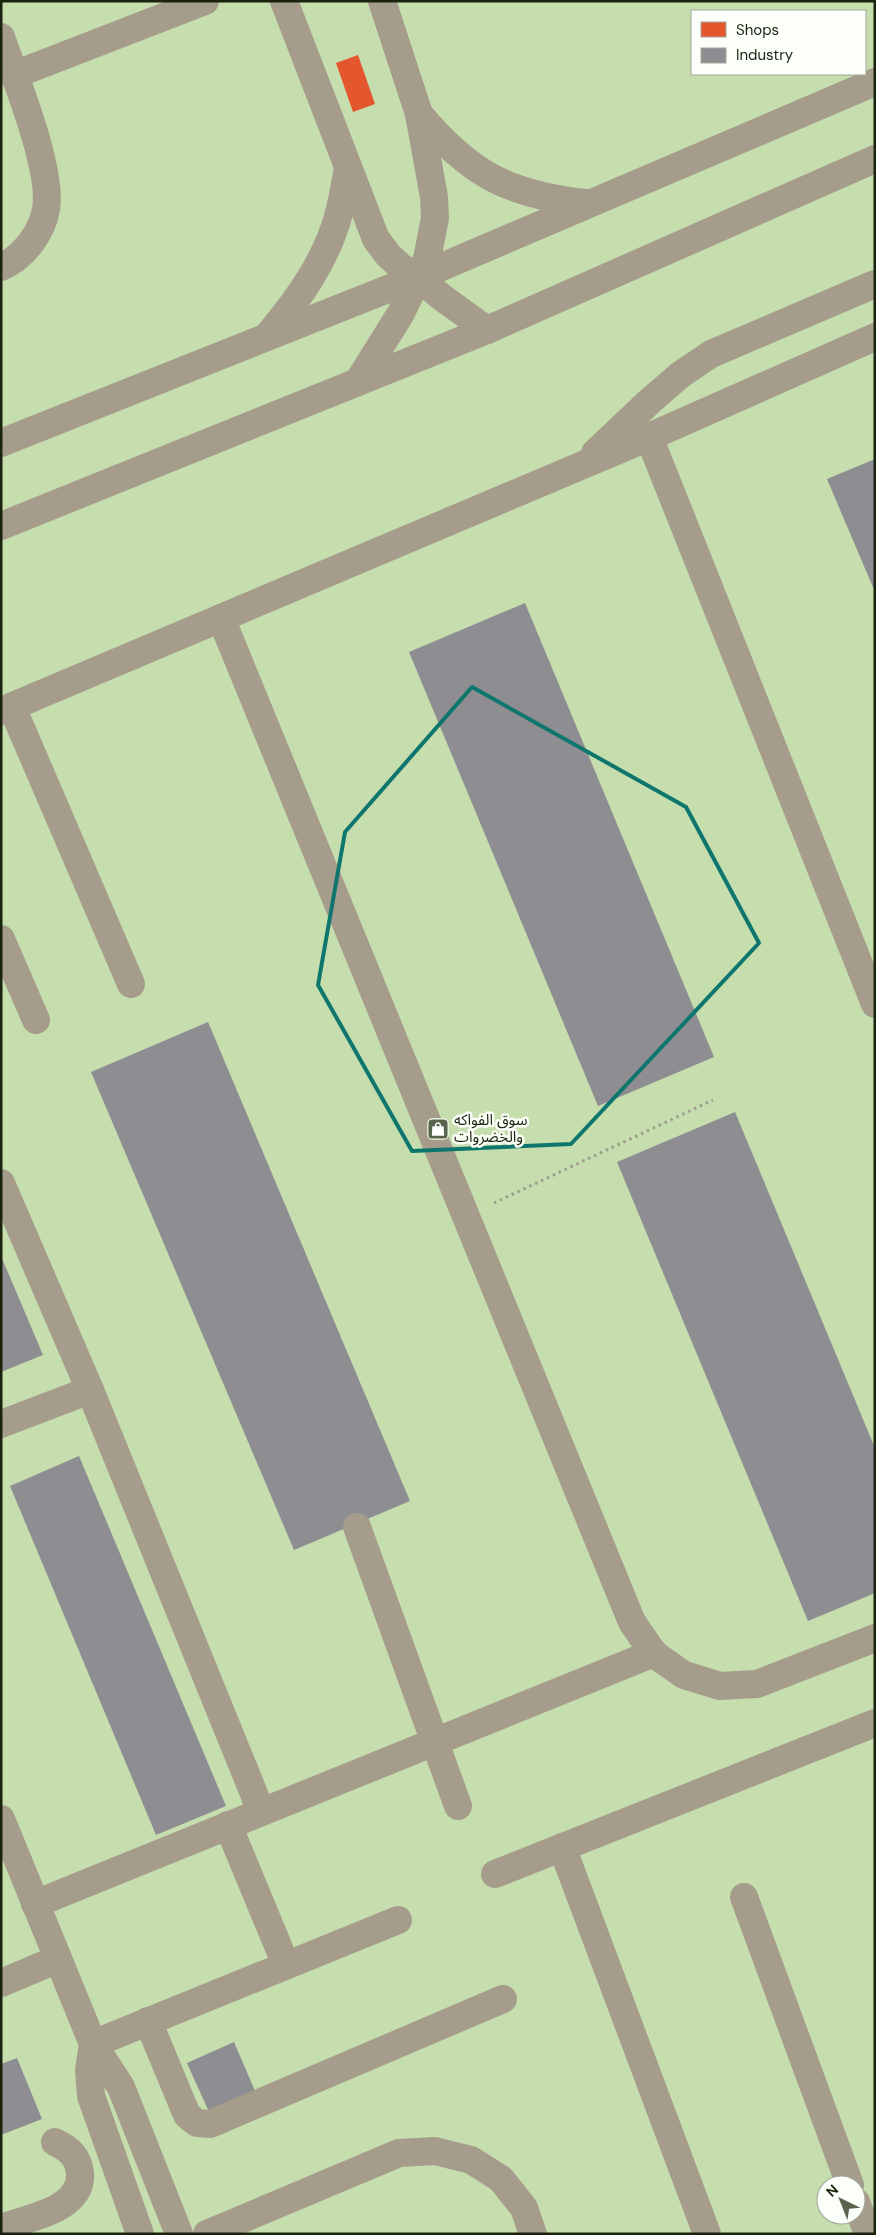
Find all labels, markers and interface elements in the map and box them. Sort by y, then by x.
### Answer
legend [691,10,866,75]
text: Shops [736,20,779,40]
text: Industry [736,45,794,65]
place label: سوق الفواكه والخضروات [454,1110,528,1147]
shop icon: سوق الفواكه والخضروات [426,1117,450,1141]
north arrow [816,2175,866,2225]
text: N [822,2180,842,2201]

